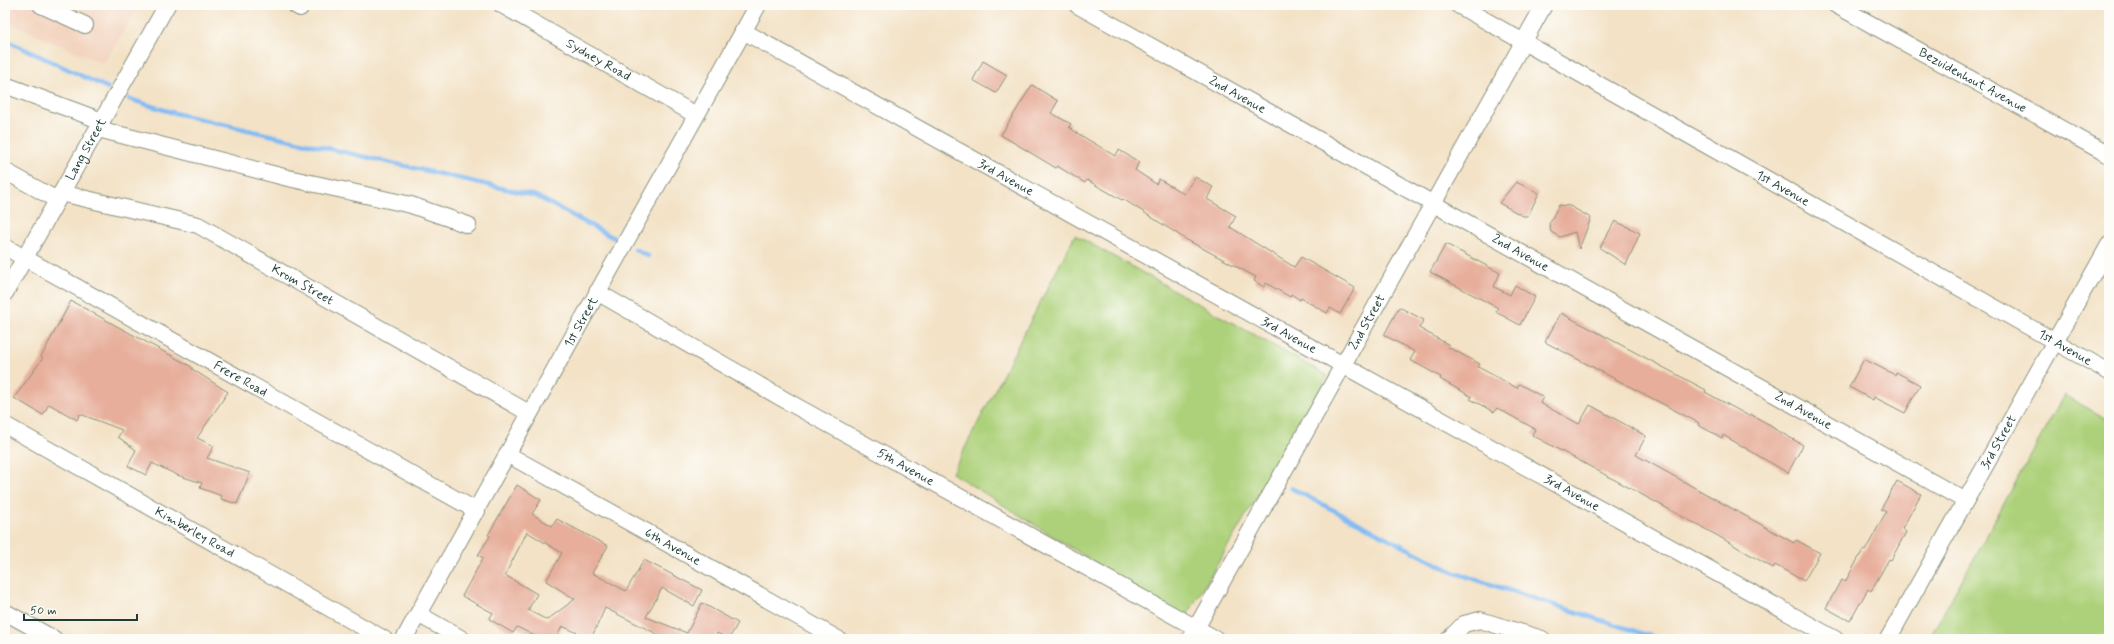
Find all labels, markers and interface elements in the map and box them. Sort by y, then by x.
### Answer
street label: Sydney Road [563,35,634,85]
street label: Bezuidenhout Avenue [1916,44,2030,117]
street label: 2nd Avenue [1206,72,1269,117]
street label: Lang Street [62,115,110,183]
street label: 3rd Avenue [975,155,1037,200]
street label: 1st Avenue [1753,166,1813,210]
street label: 2nd Avenue [1489,230,1552,275]
street label: Krom Street [269,260,337,309]
street label: 2nd Street [1345,291,1389,353]
street label: 1st Street [560,293,602,350]
street label: 3rd Avenue [1258,313,1320,357]
street label: 1st Avenue [2035,325,2095,369]
street label: Frere Road [211,357,271,401]
street label: 2nd Avenue [1772,388,1835,433]
street label: 3rd Street [1977,412,2020,472]
street label: 5th Avenue [874,444,938,490]
street label: 3rd Avenue [1541,470,1603,515]
street label: Kimberley Road [152,503,238,561]
street label: 6th Avenue [642,524,704,569]
scale bar [24,596,137,622]
text: 50 m [30,603,57,619]

